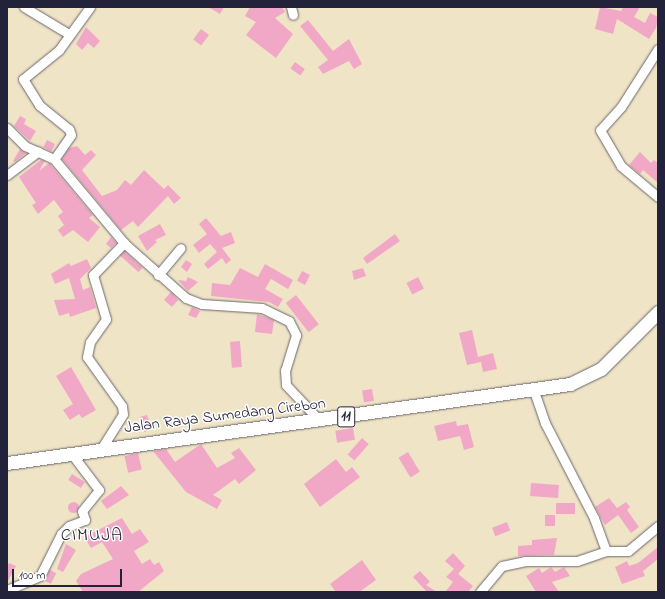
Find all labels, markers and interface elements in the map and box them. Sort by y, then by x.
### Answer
street label: Jalan Raya Sumedang Cirebon [123,394,327,438]
road number: 11 [337,404,355,430]
district label: CIMUJA [61,525,123,547]
scale bar [14,561,124,587]
text: 100 m [19,567,46,585]

